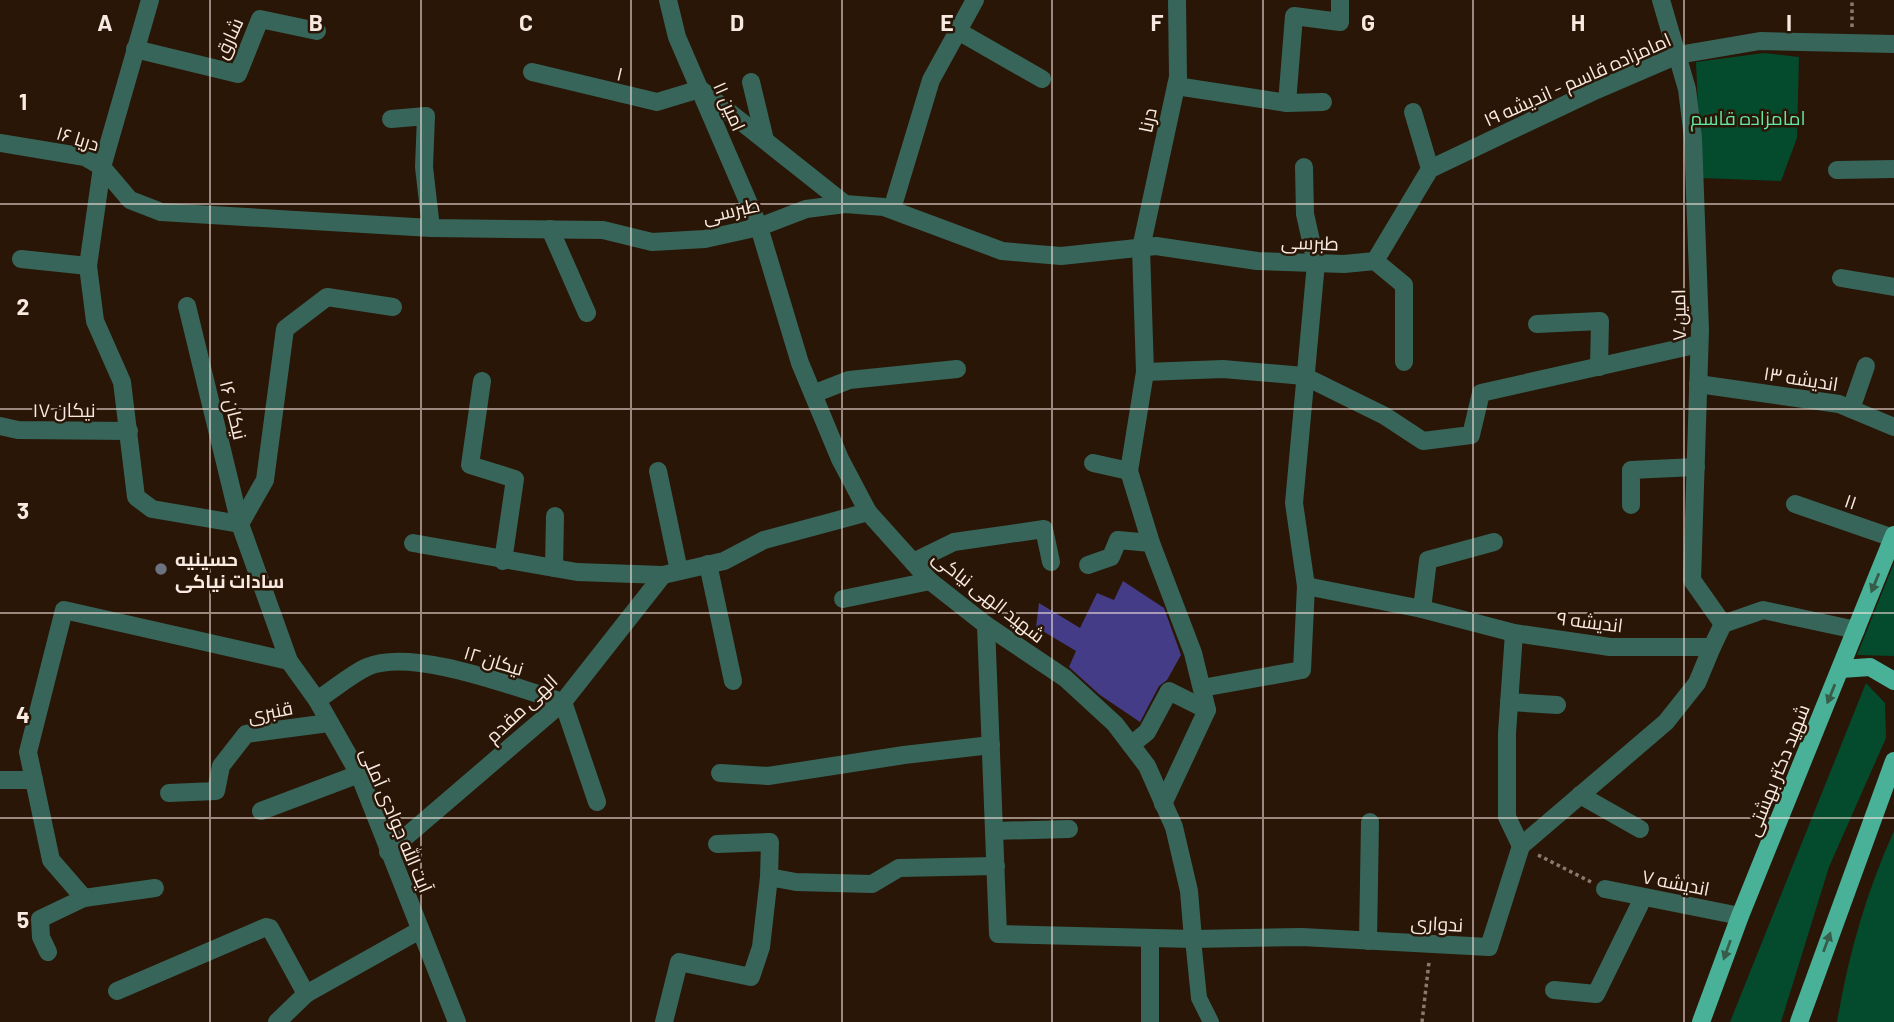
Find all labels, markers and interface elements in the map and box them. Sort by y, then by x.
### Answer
text: A [97,8,113,36]
text: B [309,8,323,36]
text: C [519,8,533,36]
text: D [730,8,744,36]
text: E [940,8,954,36]
text: F [1151,8,1164,36]
text: G [1361,8,1375,36]
text: H [1571,8,1585,36]
text: I [1786,8,1792,36]
street label: شارق [209,14,249,63]
street label: امامزاده قاسم - اندیشه ۱۹ [1480,27,1676,133]
street label: ۱ [615,61,625,85]
street label: امین ۱۱ [708,78,751,135]
text: 1 [19,87,27,115]
street label: درنا [1133,105,1162,135]
park label: امامزاده قاسم [1690,106,1806,132]
street label: دریا ۱۶ [53,121,102,156]
street label: طبرسی [700,192,762,229]
street label: طبرسی [1281,229,1339,256]
street label: امین ۷ [1666,289,1691,341]
text: 2 [17,292,29,320]
street label: اندیشه ۱۳ [1762,361,1840,395]
street label: نیکان ۱۶ [215,378,252,442]
street label: نیکان ۱۷ [33,398,95,422]
street label: ۱۱ [1842,488,1860,514]
text: 3 [17,496,29,524]
street label: شهید الهی نیاکی [928,545,1050,648]
place label: حسینیه سادات نیاکی [175,547,284,593]
marker: حسینیه سادات نیاکی [153,561,169,577]
one-way arrow [1869,572,1880,593]
street label: اندیشه ۹ [1556,606,1624,636]
street label: نیکان ۱۲ [461,640,527,681]
street label: الهی مقدم [480,669,564,749]
one-way arrow [1826,683,1837,704]
street label: قنبری [246,695,295,728]
text: 4 [16,700,30,728]
street label: شهید دکتر بهشتی [1740,701,1815,840]
street label: آیت الله جوادی آملی [355,744,438,896]
street label: اندیشه ۷ [1640,864,1712,900]
text: 5 [17,905,29,933]
street label: ندواری [1410,910,1464,937]
one-way arrow [1822,931,1833,952]
one-way arrow [1722,939,1733,960]

